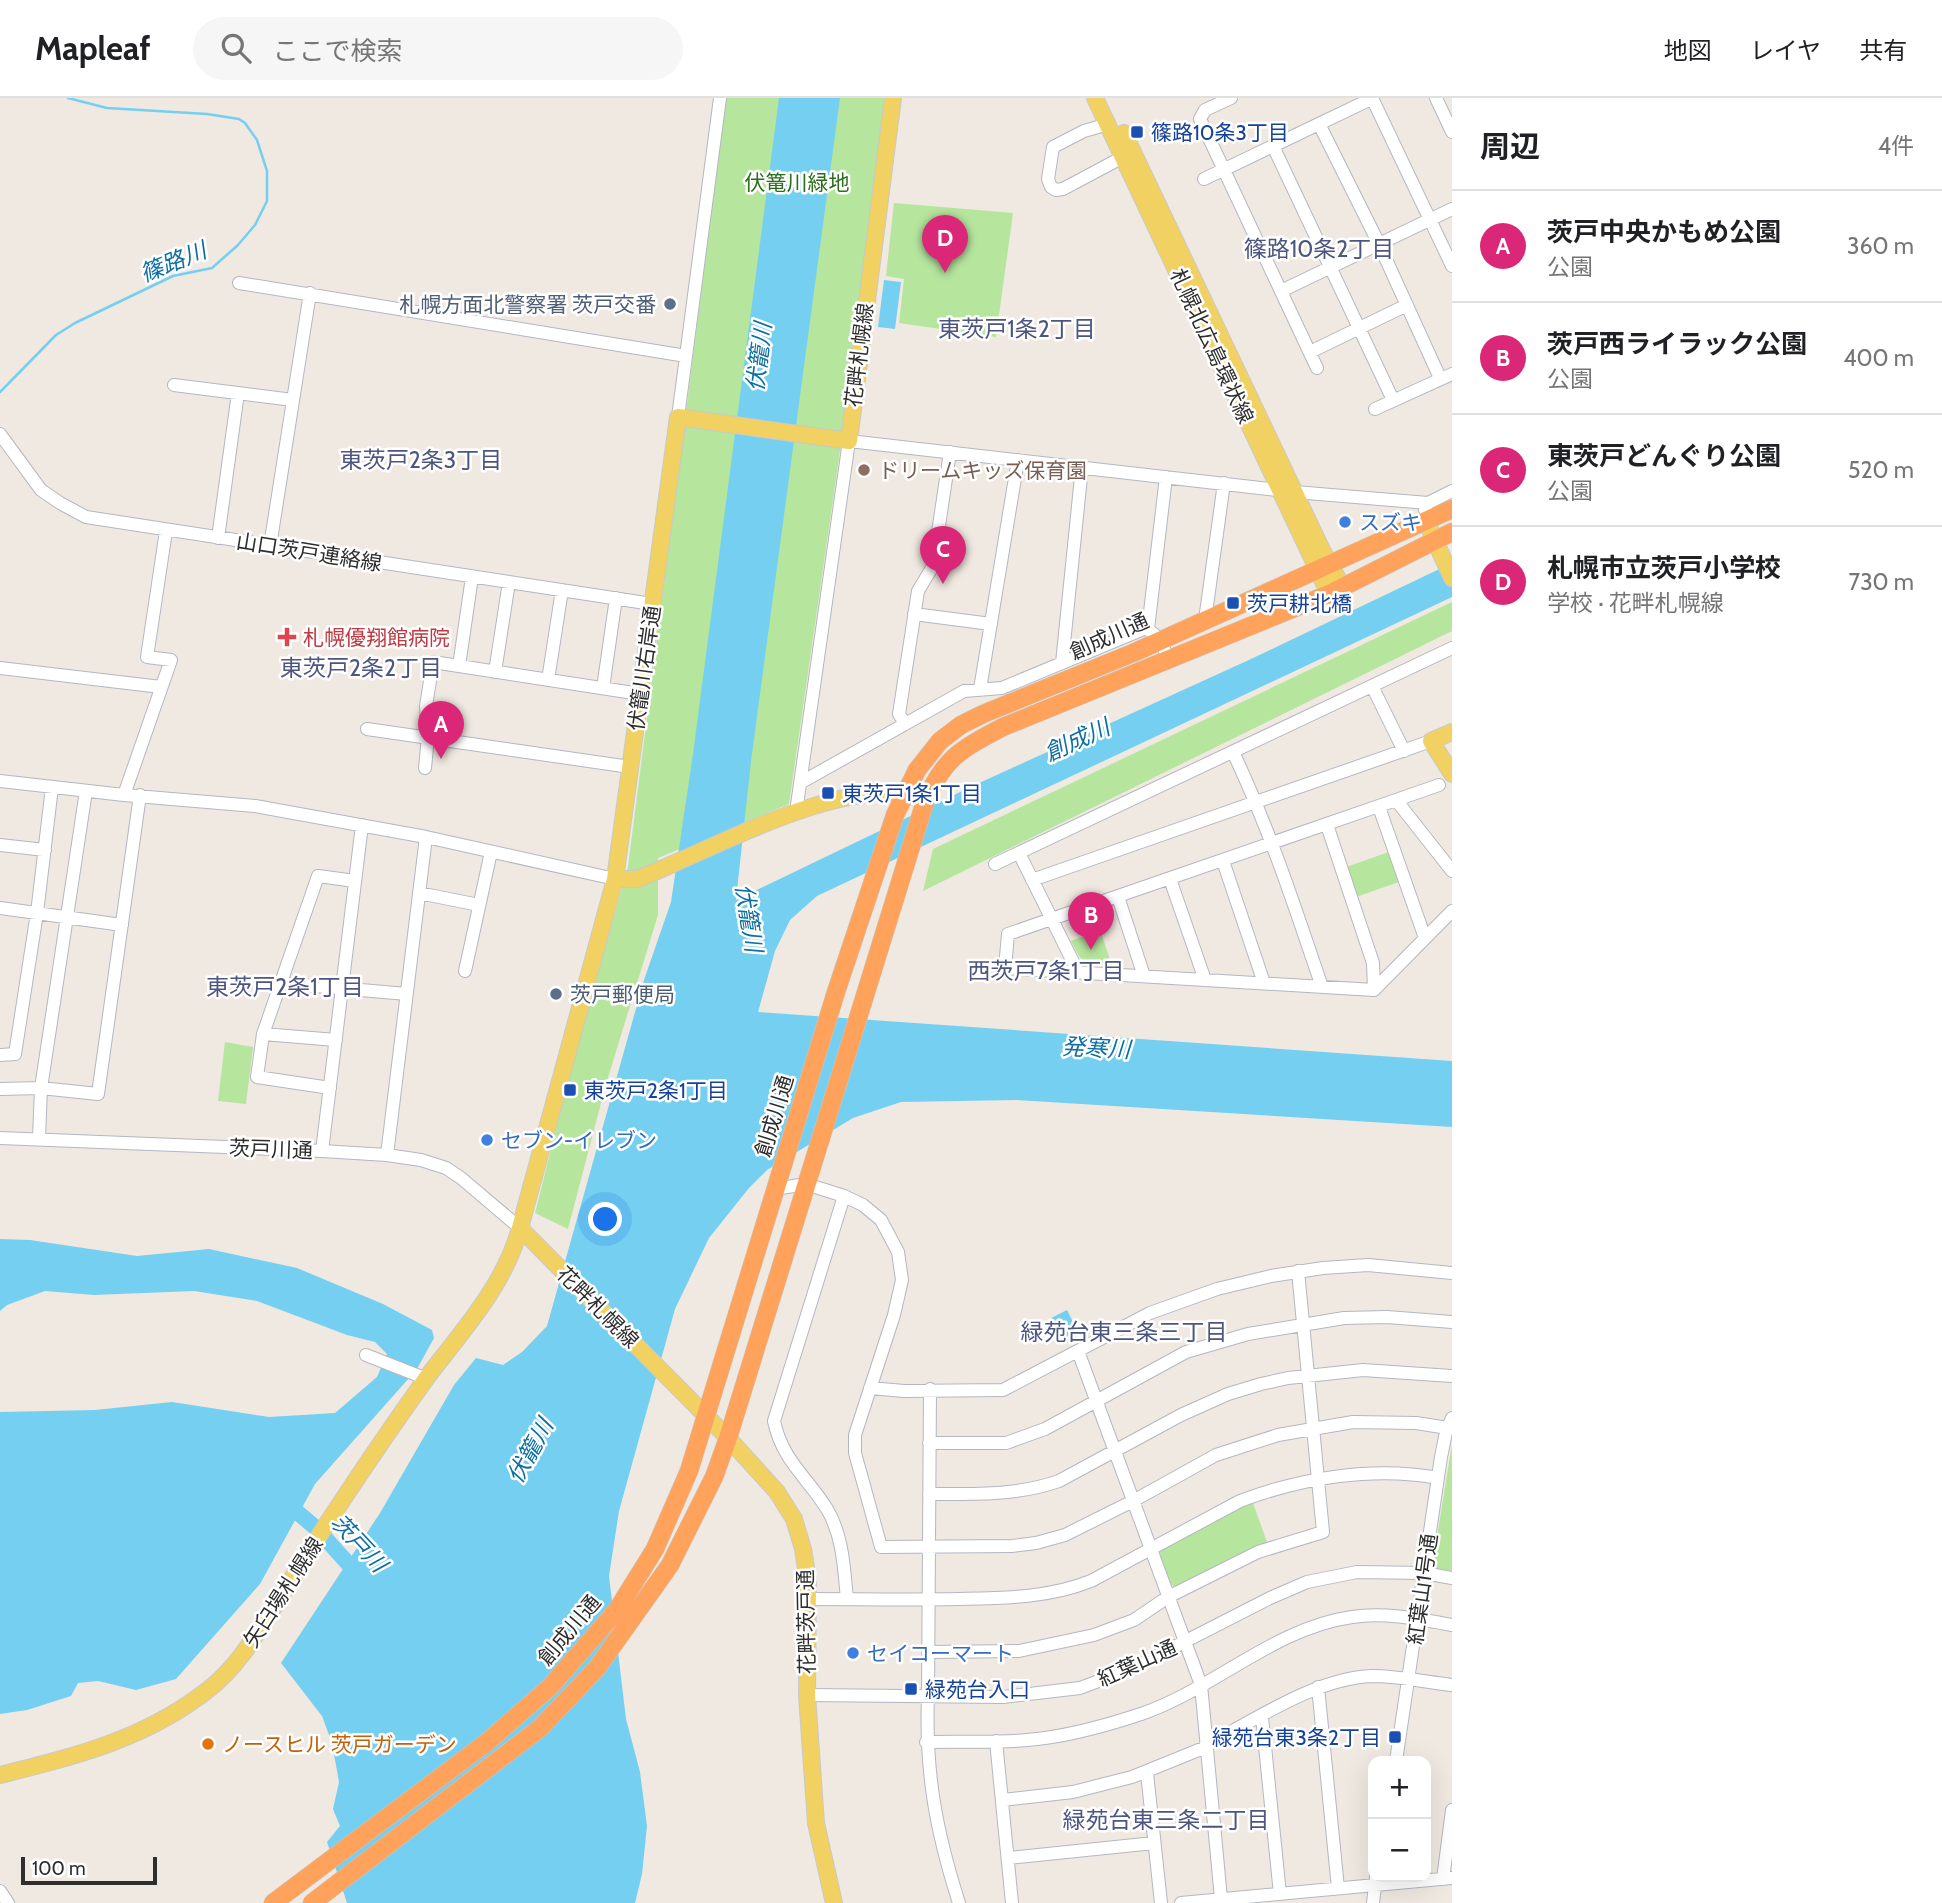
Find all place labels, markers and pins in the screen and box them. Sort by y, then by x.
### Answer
place label: 篠路10条3丁目 [1151,120,1289,145]
marker: 篠路10条3丁目 [1129,124,1145,140]
pin: D [922,215,968,273]
place label: 札幌方面北警察署 茨戸交番 [399,292,656,317]
marker: 札幌方面北警察署 茨戸交番 [662,296,678,312]
place label: ドリームキッズ保育園 [878,458,1087,483]
marker: ドリームキッズ保育園 [856,462,872,478]
place label: スズキ [1359,510,1422,535]
marker: スズキ [1337,514,1353,530]
pin: C [920,526,966,584]
place label: 茨戸耕北橋 [1247,591,1352,616]
marker: 茨戸耕北橋 [1225,595,1241,611]
place label: 札幌優翔館病院 [303,625,450,650]
marker: 札幌優翔館病院 [277,627,297,647]
pin: A [418,701,464,759]
place label: 東茨戸1条1丁目 [842,781,982,806]
marker: 東茨戸1条1丁目 [820,785,836,801]
pin: B [1068,892,1114,950]
place label: 茨戸郵便局 [570,982,675,1007]
marker: 茨戸郵便局 [548,986,564,1002]
place label: 東茨戸2条1丁目 [584,1078,728,1103]
marker: 東茨戸2条1丁目 [562,1082,578,1098]
place label: セブン-イレブン [501,1128,657,1153]
marker: セブン-イレブン [479,1132,495,1148]
place label: セイコーマート [867,1641,1014,1666]
marker: セイコーマート [845,1645,861,1661]
place label: 緑苑台入口 [925,1677,1030,1702]
marker: 緑苑台入口 [903,1681,919,1697]
place label: 緑苑台東3条2丁目 [1212,1725,1381,1750]
marker: 緑苑台東3条2丁目 [1387,1729,1403,1745]
place label: ノースヒル 茨戸ガーデン [222,1732,457,1757]
marker: ノースヒル 茨戸ガーデン [200,1736,216,1752]

